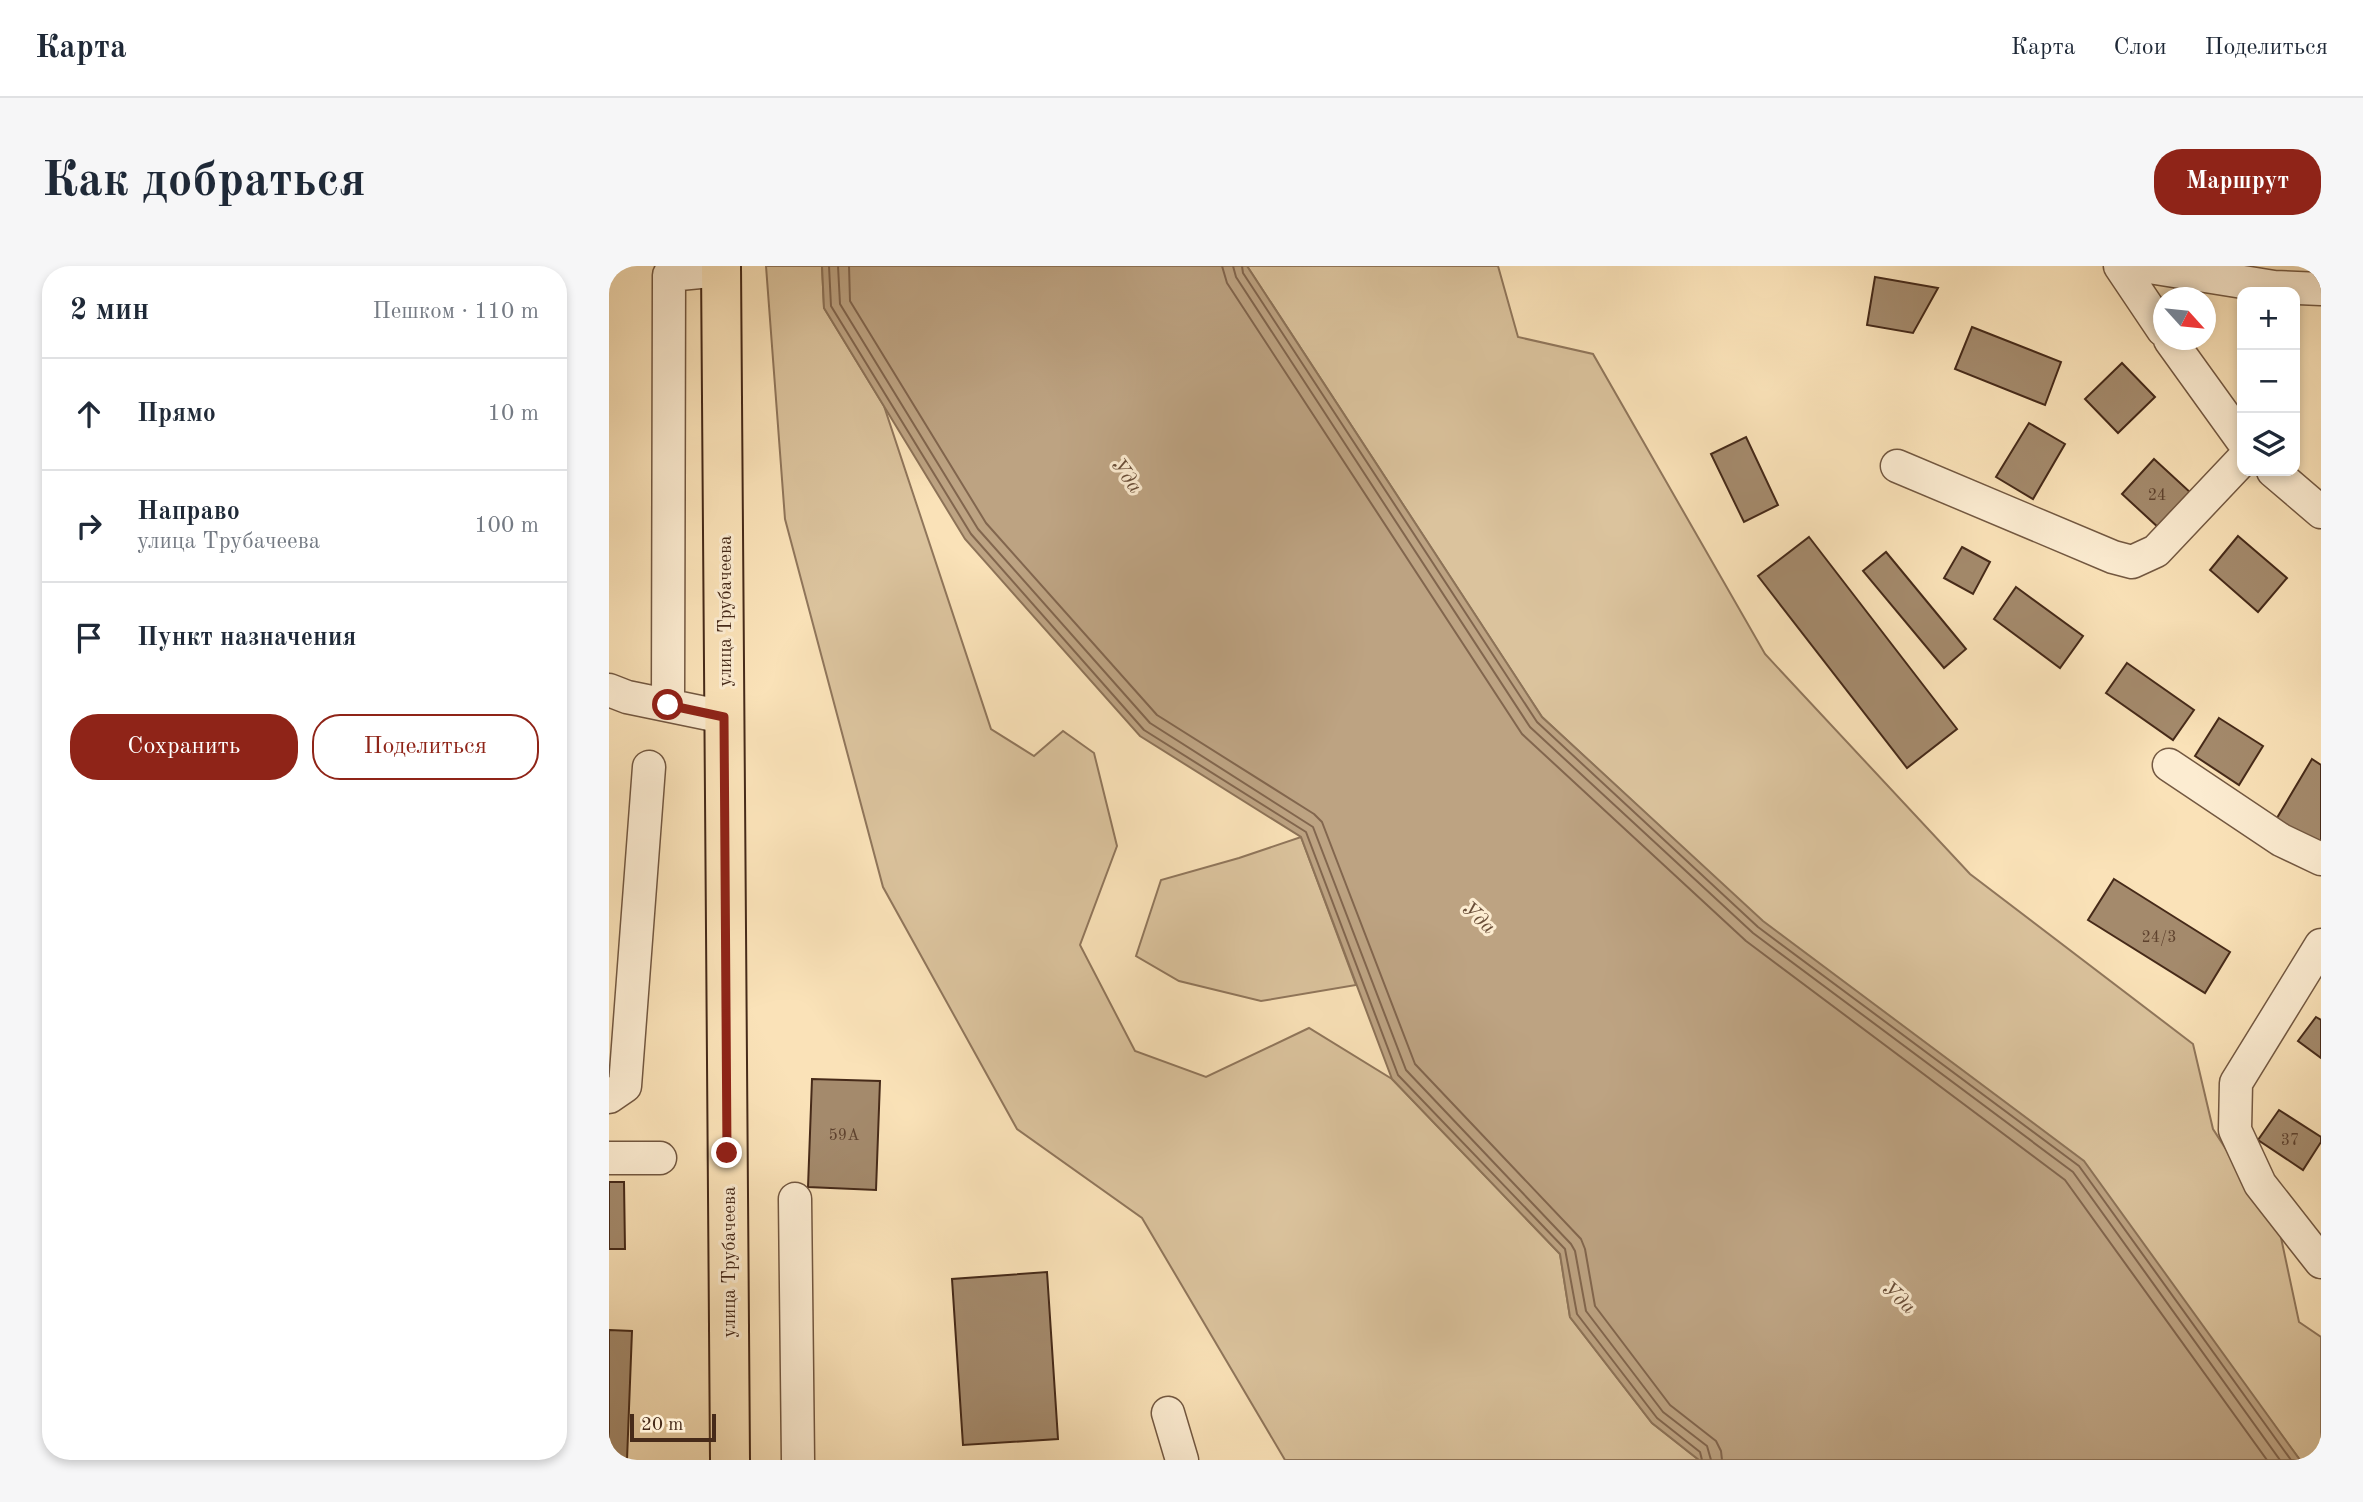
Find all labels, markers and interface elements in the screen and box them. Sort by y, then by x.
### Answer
text: Карта [35,32,127,65]
text: Карта [2011,36,2076,60]
text: Слои [2114,36,2167,60]
text: Поделиться [2205,36,2328,60]
button: Маршрут [2154,149,2321,215]
text: Как добраться [42,158,366,207]
north arrow [2153,287,2216,350]
map controls [2237,287,2300,476]
button: + [2237,287,2300,350]
text: 2 мин [70,296,149,326]
text: Пешком · 110 m [373,300,539,323]
button: − [2237,350,2300,413]
icon: ahead [70,395,108,433]
text: Прямо [137,401,216,427]
text: 10 m [488,402,539,425]
button: layers [2237,413,2300,476]
water label: Уда [1106,454,1145,497]
house number: 24 [2148,488,2166,504]
text: Направо [137,499,240,525]
icon: right [70,507,108,545]
text: 100 m [474,514,539,537]
text: улица Трубачеева [137,530,320,553]
street label: улица Трубачеева [717,535,736,687]
icon: arrive [70,619,108,657]
text: Пункт назначения [137,625,356,651]
route start [652,689,683,720]
button: Сохранить [70,714,298,780]
button: Поделиться [312,714,539,780]
water label: Уда [1457,898,1499,939]
house number: 24/3 [2141,930,2177,946]
house number: 59А [829,1128,859,1144]
house number: 37 [2281,1133,2299,1149]
route end [711,1137,742,1168]
street label: улица Трубачеева [721,1186,740,1338]
water label: Уда [1877,1278,1919,1319]
scale bar [630,1411,716,1443]
text: 20 m [641,1416,683,1435]

